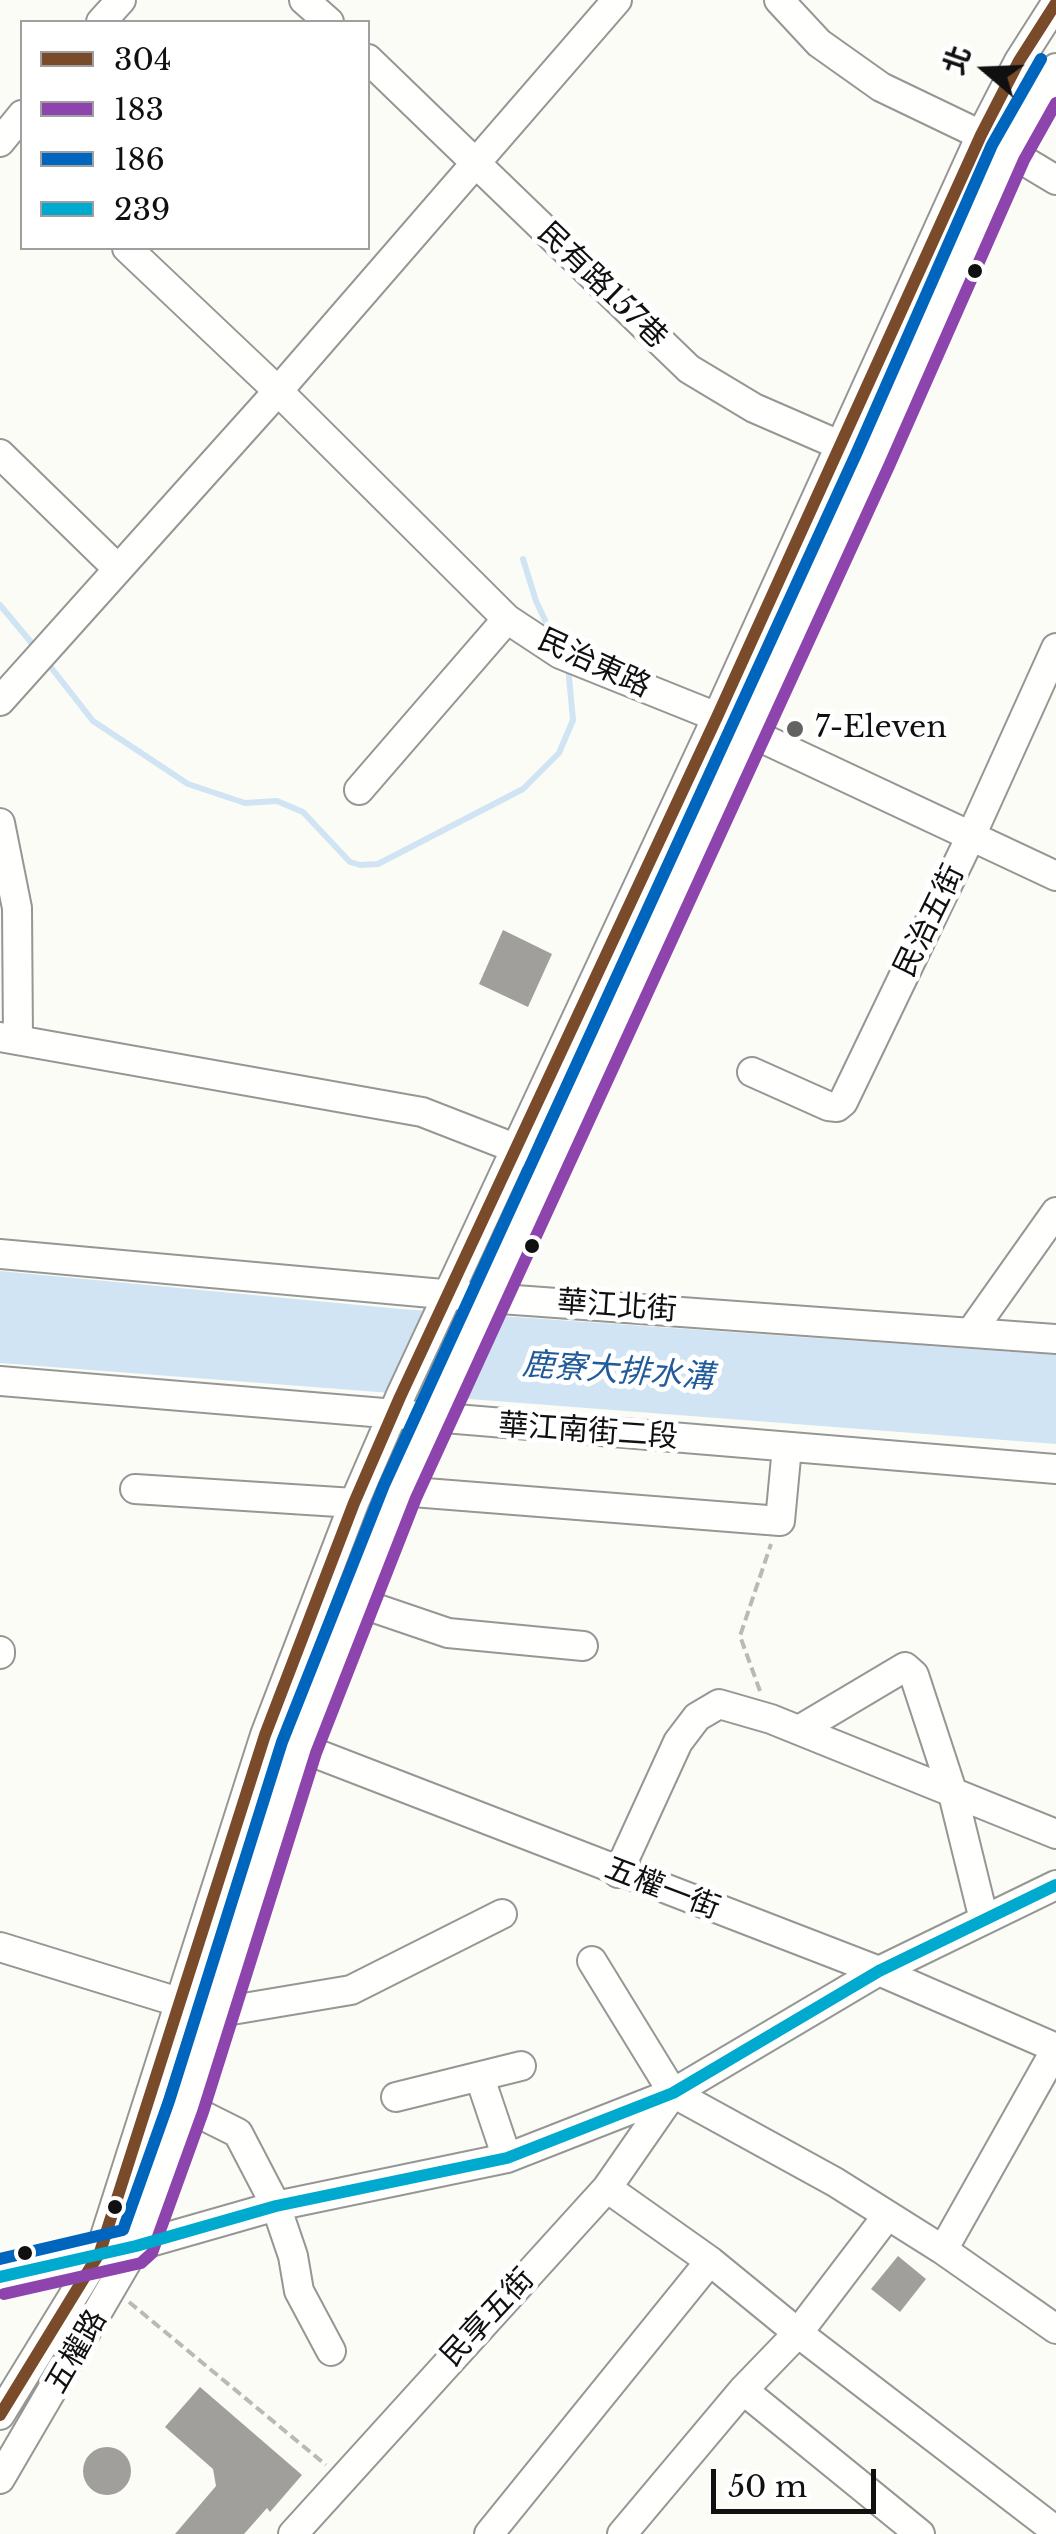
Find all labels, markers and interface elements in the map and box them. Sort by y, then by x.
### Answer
legend [20,20,370,250]
north arrow [936,20,1036,120]
text: 304 [114,41,171,78]
text: 北 [936,41,978,79]
text: 183 [114,91,164,128]
text: 186 [114,141,165,178]
text: 239 [114,191,170,228]
street label: 民有路157巷 [530,216,674,356]
unlabelled marker [965,261,985,281]
street label: 民治東路 [532,622,656,706]
place label: 7-Eleven [815,711,947,747]
marker: 7-Eleven [784,718,806,740]
street label: 民治五街 [888,859,972,983]
unlabelled marker [522,1236,542,1256]
street label: 華江北街 [556,1285,678,1329]
water label: 鹿寮大排水溝 [521,1346,715,1398]
street label: 華江南街二段 [497,1408,679,1456]
street label: 五權一街 [600,1851,724,1927]
unlabelled marker [105,2197,125,2217]
unlabelled marker [15,2243,35,2263]
street label: 民享五街 [434,2262,542,2374]
street label: 五權路 [39,2304,115,2400]
scale bar [716,2449,881,2511]
text: 50 m [728,2468,807,2505]

